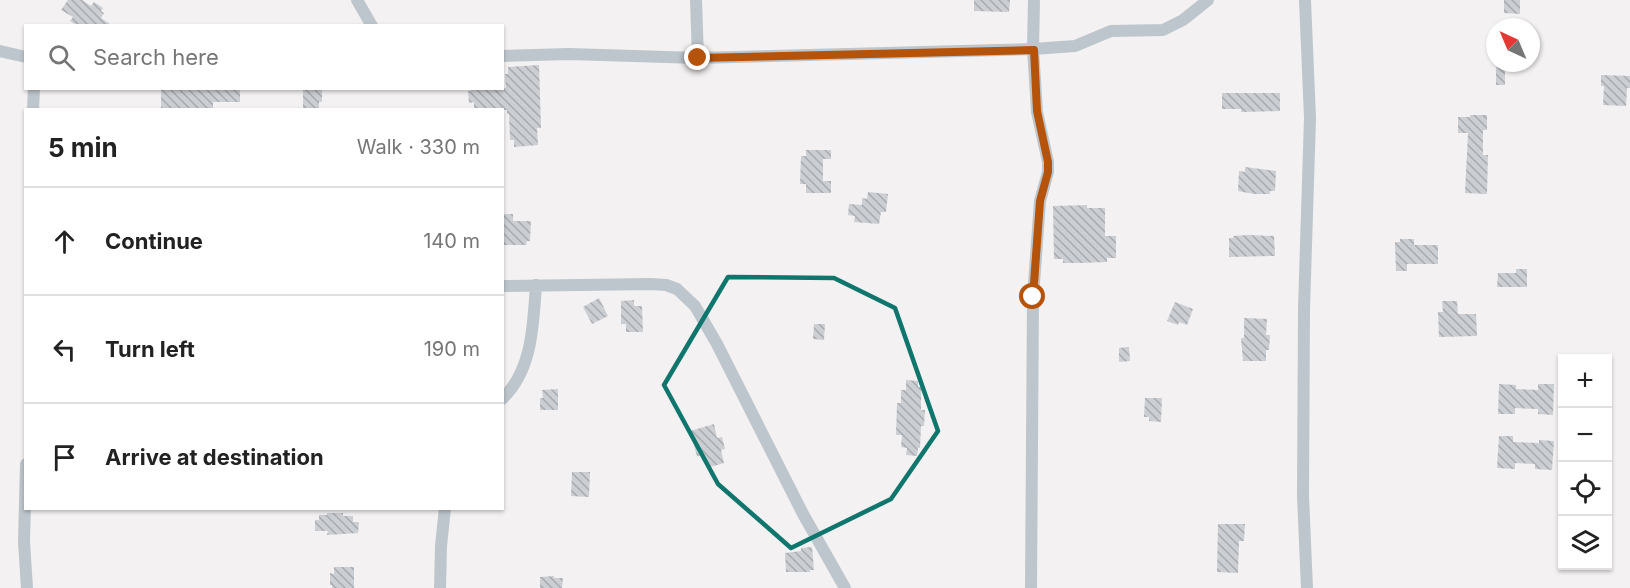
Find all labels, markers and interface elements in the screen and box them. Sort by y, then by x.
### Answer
north arrow [1486,18,1540,72]
search box [24,24,504,90]
icon: search [45,41,78,74]
text: Search here [93,44,219,70]
route end [684,44,710,70]
text: 5 min [48,132,118,163]
text: Walk · 330 m [357,135,480,159]
icon: ahead [48,225,81,258]
text: Continue [105,228,203,254]
text: 140 m [423,229,480,253]
route start [1019,283,1045,309]
icon: left [48,333,81,366]
text: Turn left [105,336,195,362]
text: 190 m [424,337,480,361]
map controls [1558,354,1612,570]
button: + [1558,354,1612,408]
button: − [1558,408,1612,462]
icon: arrive [48,441,81,474]
text: Arrive at destination [105,444,324,470]
button: locate [1558,462,1612,516]
button: layers [1558,516,1612,570]

